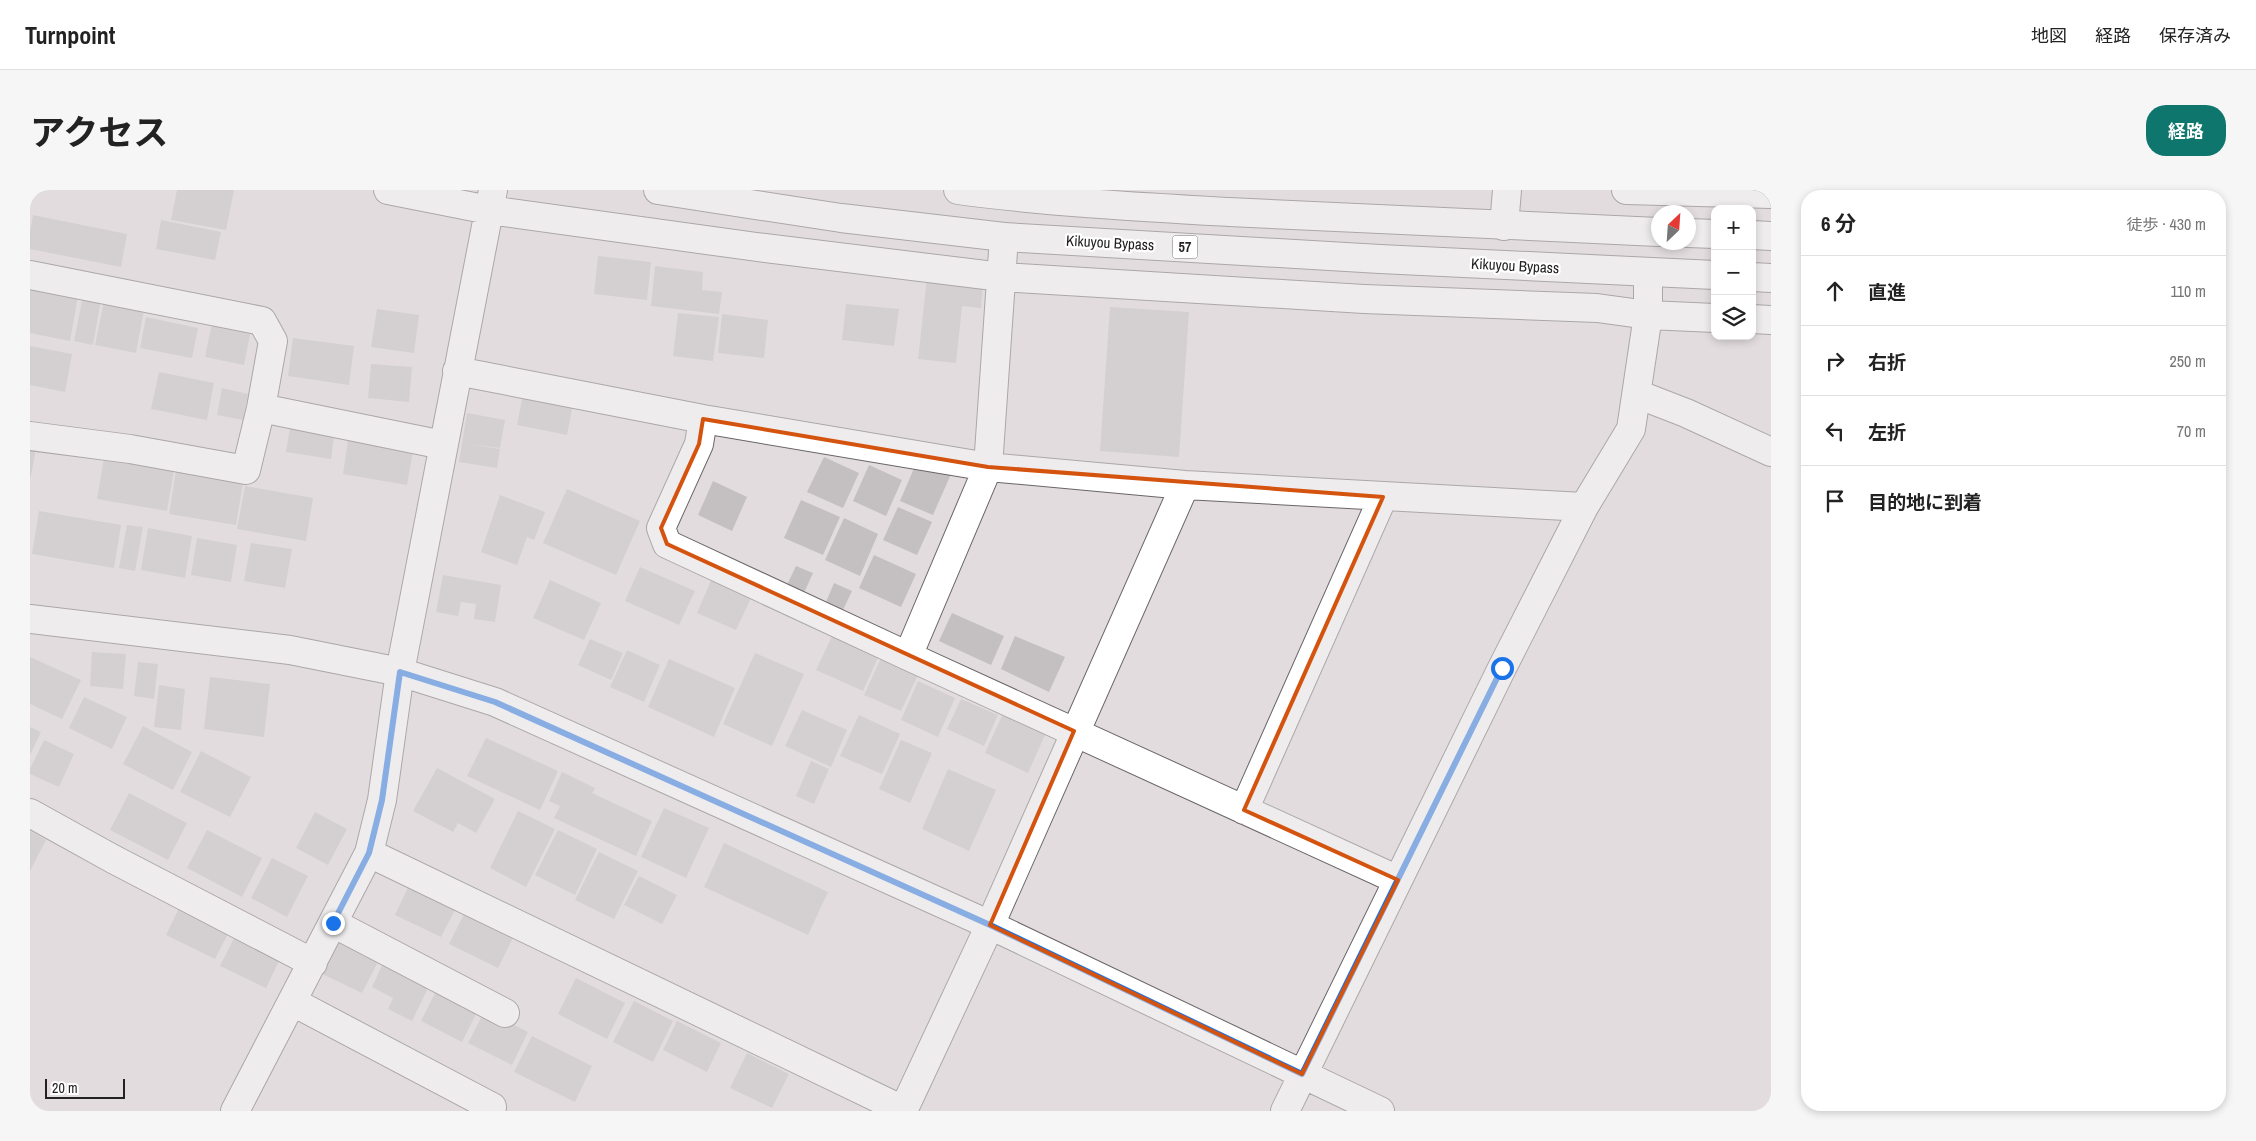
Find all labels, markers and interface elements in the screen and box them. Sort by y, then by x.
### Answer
text: Turnpoint [25,19,115,51]
text: 地図 [2031,23,2067,48]
text: 経路 [2095,23,2131,48]
text: 保存済み [2159,23,2231,48]
button: 経路 [2146,105,2226,156]
text: アクセス [30,109,168,156]
north arrow [1651,205,1696,250]
map controls [1711,205,1756,340]
button: + [1711,205,1756,250]
text: 6 分 [1821,209,1856,238]
text: 徒歩 · 430 m [2127,213,2206,235]
street label: Kikuyou Bypass [1065,230,1155,255]
road number: 57 [1172,236,1198,258]
button: − [1711,250,1756,295]
street label: Kikuyou Bypass [1470,253,1560,278]
icon: ahead [1821,277,1849,305]
text: 直進 [1868,279,1906,305]
text: 110 m [2170,280,2206,302]
button: layers [1711,295,1756,340]
icon: right [1821,347,1849,375]
text: 右折 [1868,349,1906,375]
text: 250 m [2170,350,2206,372]
icon: left [1821,417,1849,445]
text: 左折 [1868,419,1906,445]
text: 70 m [2177,420,2206,442]
icon: arrive [1821,487,1849,515]
text: 目的地に到着 [1868,489,1982,515]
route start [1491,657,1514,680]
route end [322,912,345,935]
scale bar [45,1076,125,1099]
text: 20 m [52,1079,78,1097]

